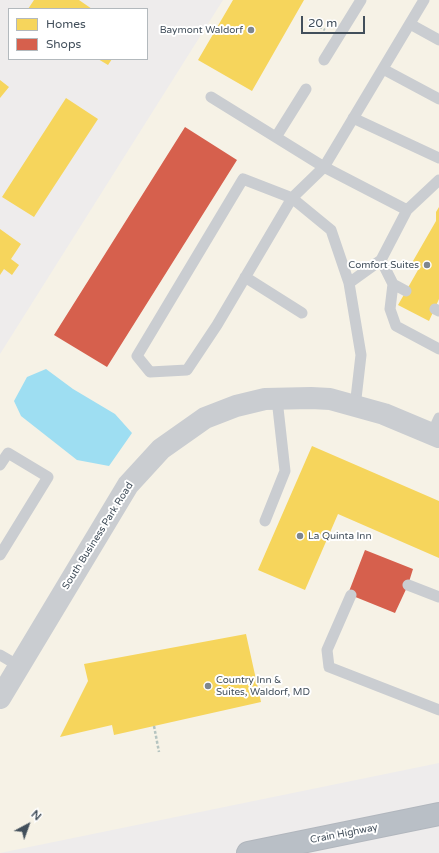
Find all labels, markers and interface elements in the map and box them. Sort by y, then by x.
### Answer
legend [8,8,148,60]
scale bar [303,8,367,34]
text: 20 m [308,16,337,30]
text: Homes [46,17,86,31]
place label: Baymont Waldorf [160,24,243,36]
marker: Baymont Waldorf [246,25,256,35]
text: Shops [46,37,81,51]
place label: Comfort Suites [348,259,419,271]
marker: Comfort Suites [422,260,432,270]
street label: South Business Park Road [60,480,136,592]
place label: La Quinta Inn [308,530,372,542]
marker: La Quinta Inn [295,531,305,541]
place label: Country Inn & Suites, Waldorf, MD [216,674,310,698]
marker: Country Inn & Suites, Waldorf, MD [203,681,213,691]
north arrow [8,805,48,845]
text: N [29,808,44,823]
street label: Crain Highway [309,822,379,846]

